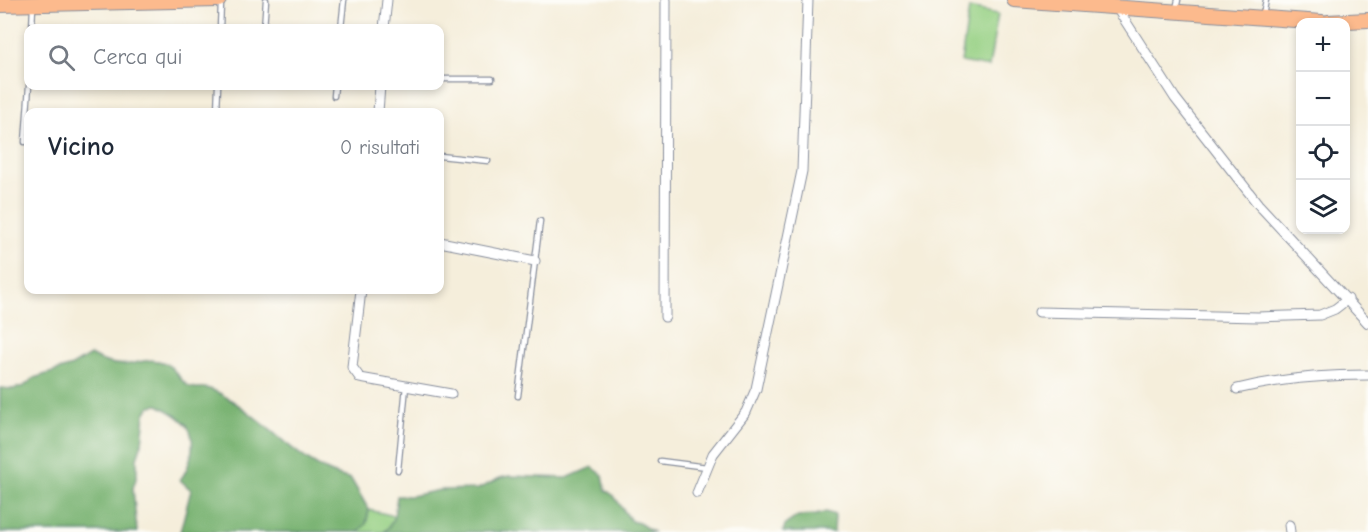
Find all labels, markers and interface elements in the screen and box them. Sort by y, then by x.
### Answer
map controls [1296,18,1350,234]
button: + [1296,18,1350,72]
search box [24,24,444,90]
icon: search [45,41,78,74]
text: Cerca qui [93,44,183,70]
button: − [1296,72,1350,126]
button: locate [1296,126,1350,180]
text: Vicino [48,132,114,162]
text: 0 risultati [340,136,420,159]
button: layers [1296,180,1350,234]

